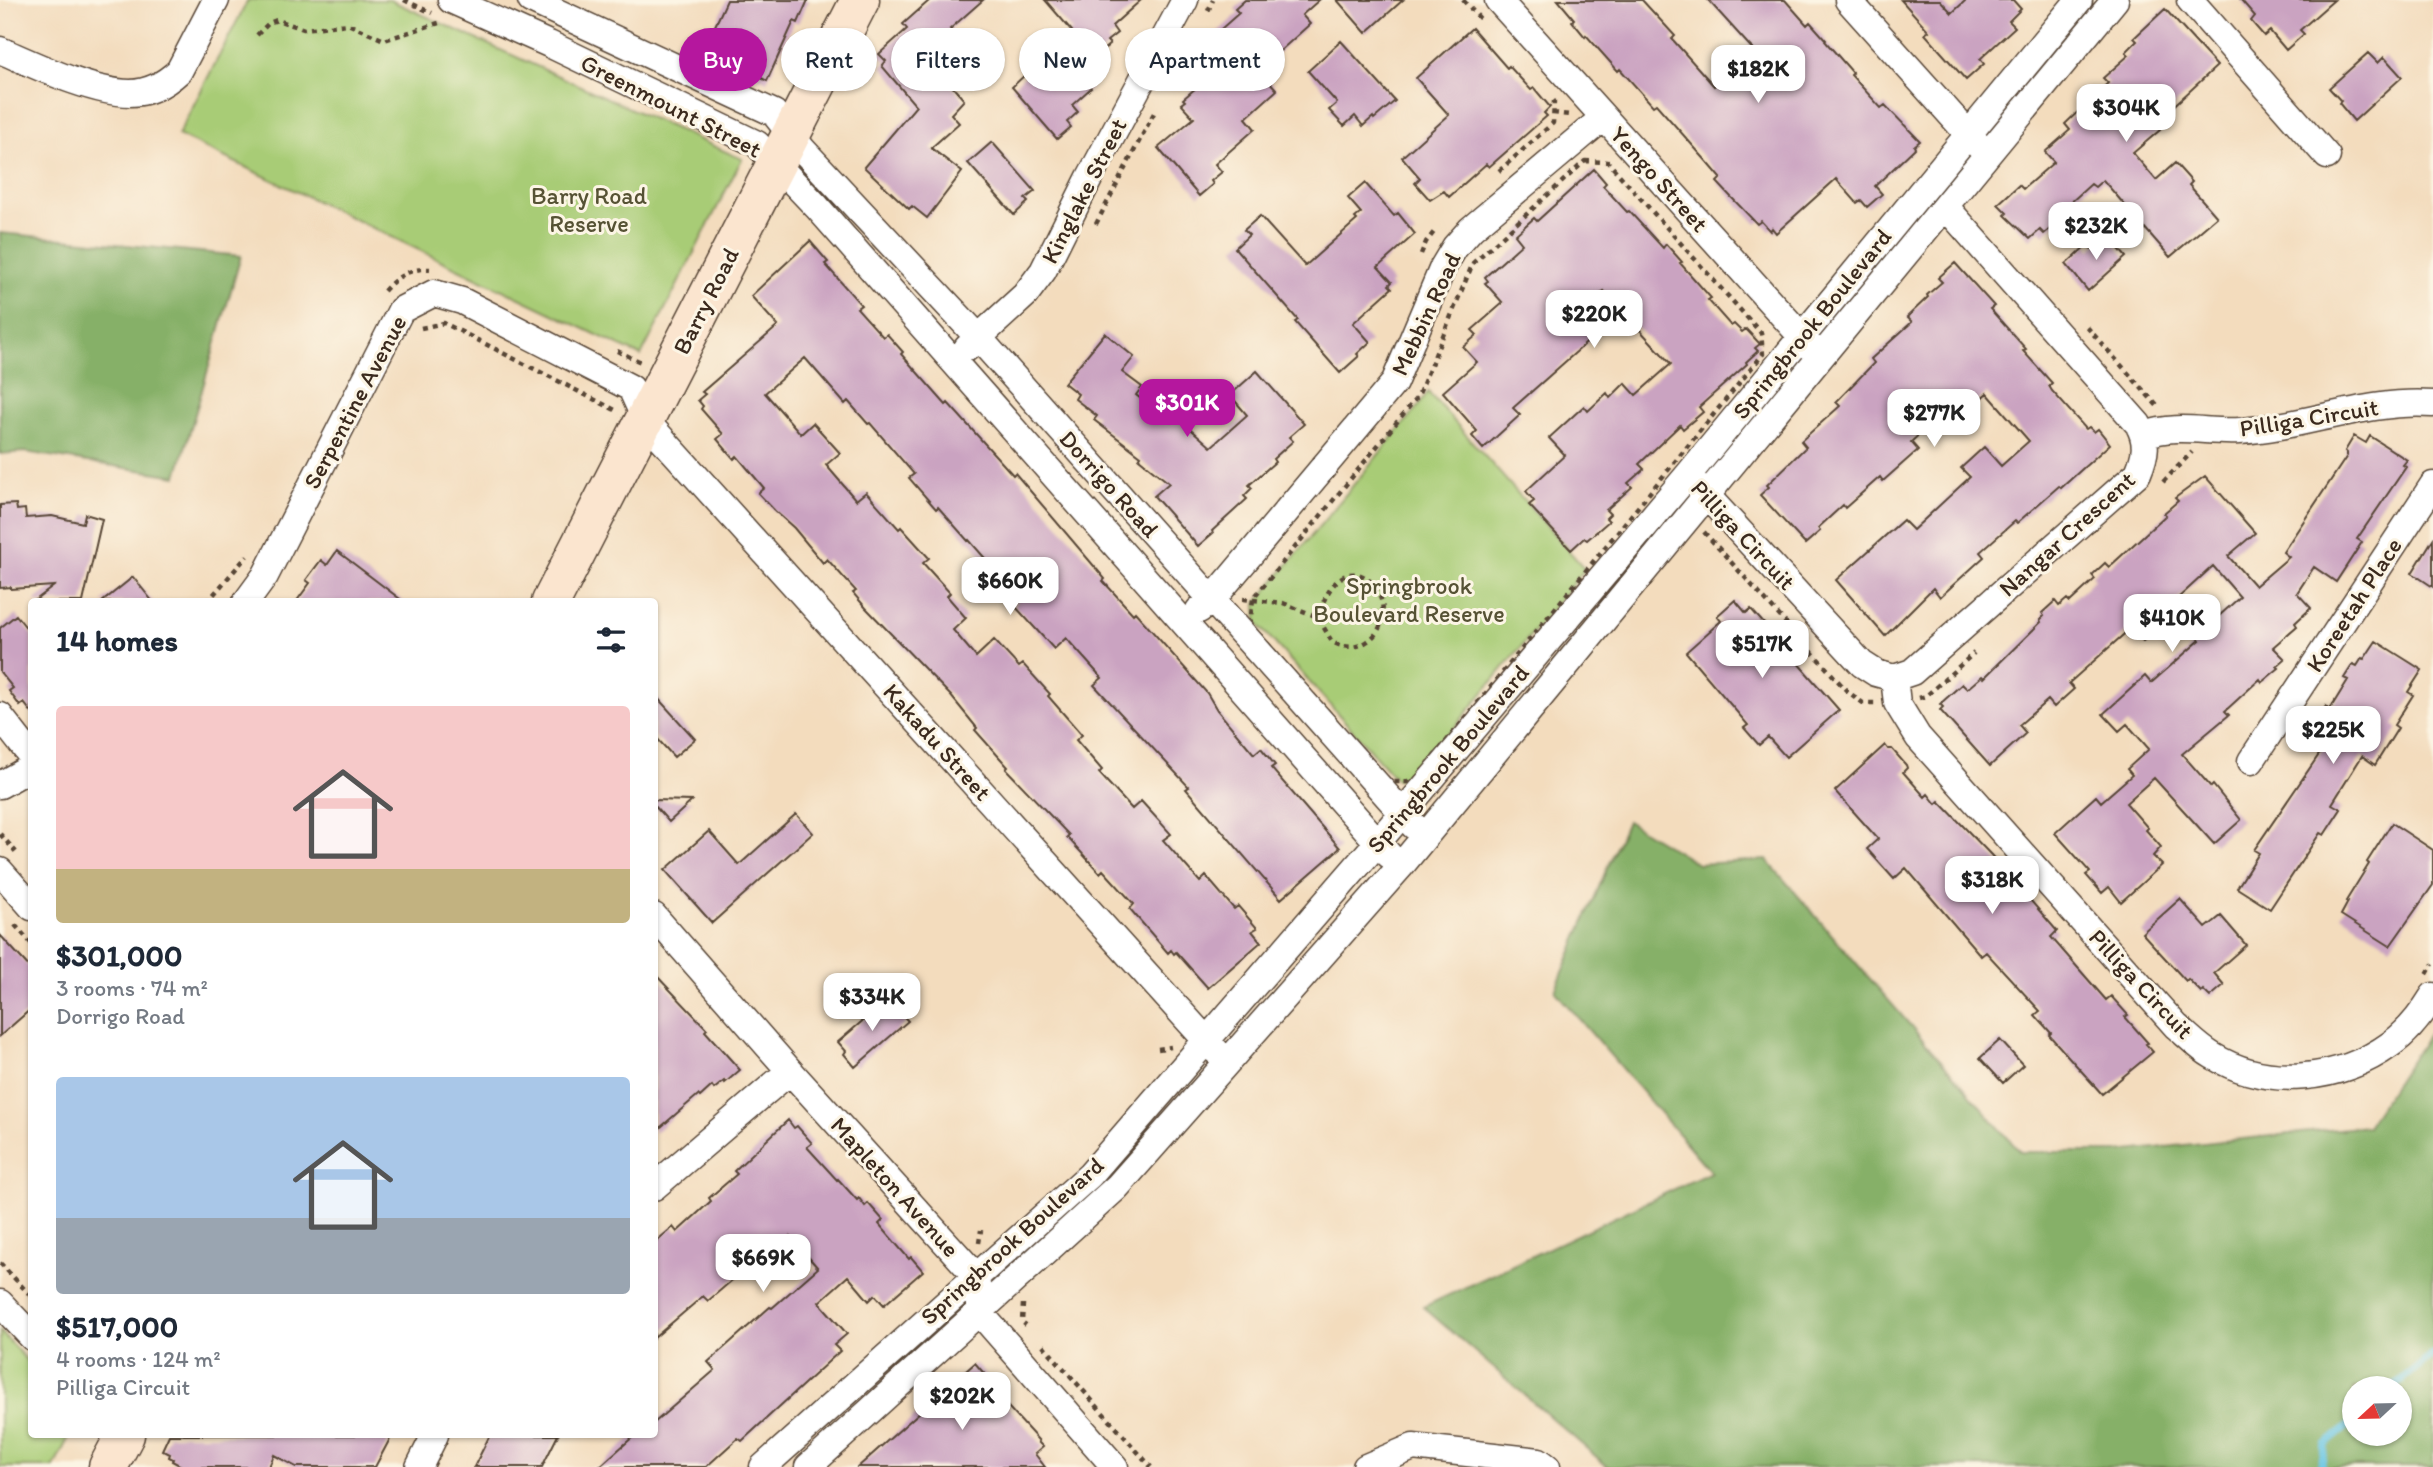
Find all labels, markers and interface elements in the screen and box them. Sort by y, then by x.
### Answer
chip: Buy [679,28,767,91]
chip: Rent [781,28,877,91]
chip: Filters [891,28,1005,91]
chip: New [1019,28,1111,91]
chip: Apartment [1125,28,1285,91]
pin: $182K [1709,46,1807,105]
street label: Greenmount Street [576,47,767,164]
text: $182K [1727,54,1789,82]
pin: $304K [2077,85,2175,144]
text: $304K [2093,93,2159,121]
street label: Kinglake Street [1035,113,1133,268]
street label: Yengo Street [1604,120,1714,238]
park label: Barry Road Reserve [531,181,647,238]
pin: $232K [2047,202,2145,262]
text: $232K [2064,211,2128,239]
street label: Springbrook Boulevard [1726,222,1897,425]
street label: Barry Road [666,242,745,359]
street label: Mebbin Road [1384,247,1467,380]
pin: $220K [1545,290,1643,350]
text: $220K [1562,299,1626,327]
street label: Serpentine Avenue [297,310,413,493]
pin: $301K [1138,380,1236,439]
text: $301K [1155,388,1219,416]
pin: $277K [1885,390,1983,449]
street label: Pilliga Circuit [2238,392,2380,443]
text: $277K [1903,398,1965,426]
street label: Dorrigo Road [1054,424,1165,543]
street label: Nangar Crescent [1993,465,2141,602]
street label: Pilliga Circuit [1685,474,1802,596]
street label: Koreetah Place [2299,532,2408,677]
pin: $660K [961,558,1059,617]
text: $660K [978,566,1042,594]
park label: Springbrook Boulevard Reserve [1313,571,1505,628]
pin: $410K [2123,594,2221,654]
text: $410K [2139,603,2205,631]
pin: $517K [1713,620,1811,680]
icon: filters [592,621,630,659]
text: 14 homes [56,622,178,659]
text: $517K [1732,629,1792,657]
street label: Springbrook Boulevard [1360,659,1535,859]
street label: Kakadu Street [877,677,998,806]
pin: $225K [2284,706,2382,766]
text: $225K [2302,715,2364,743]
icon: home [280,751,406,877]
pin: $318K [1943,856,2041,916]
text: $318K [1961,865,2023,893]
street label: Pilliga Circuit [2083,923,2200,1045]
text: $301,000 [56,937,183,974]
text: 3 rooms · 74 m² [56,974,208,1002]
pin: $334K [823,974,921,1033]
text: $334K [839,982,905,1010]
text: Dorrigo Road [56,1002,185,1030]
street label: Mapleton Avenue [825,1111,966,1263]
icon: home [280,1122,406,1248]
street label: Springbrook Boulevard [914,1151,1109,1331]
pin: $669K [714,1234,812,1294]
text: $669K [732,1243,794,1271]
text: $517,000 [56,1308,178,1345]
text: 4 rooms · 124 m² [56,1345,221,1373]
pin: $202K [913,1372,1011,1432]
text: Pilliga Circuit [56,1373,190,1401]
north arrow [2342,1376,2412,1446]
map controls [2342,1376,2412,1446]
text: $202K [930,1381,994,1409]

